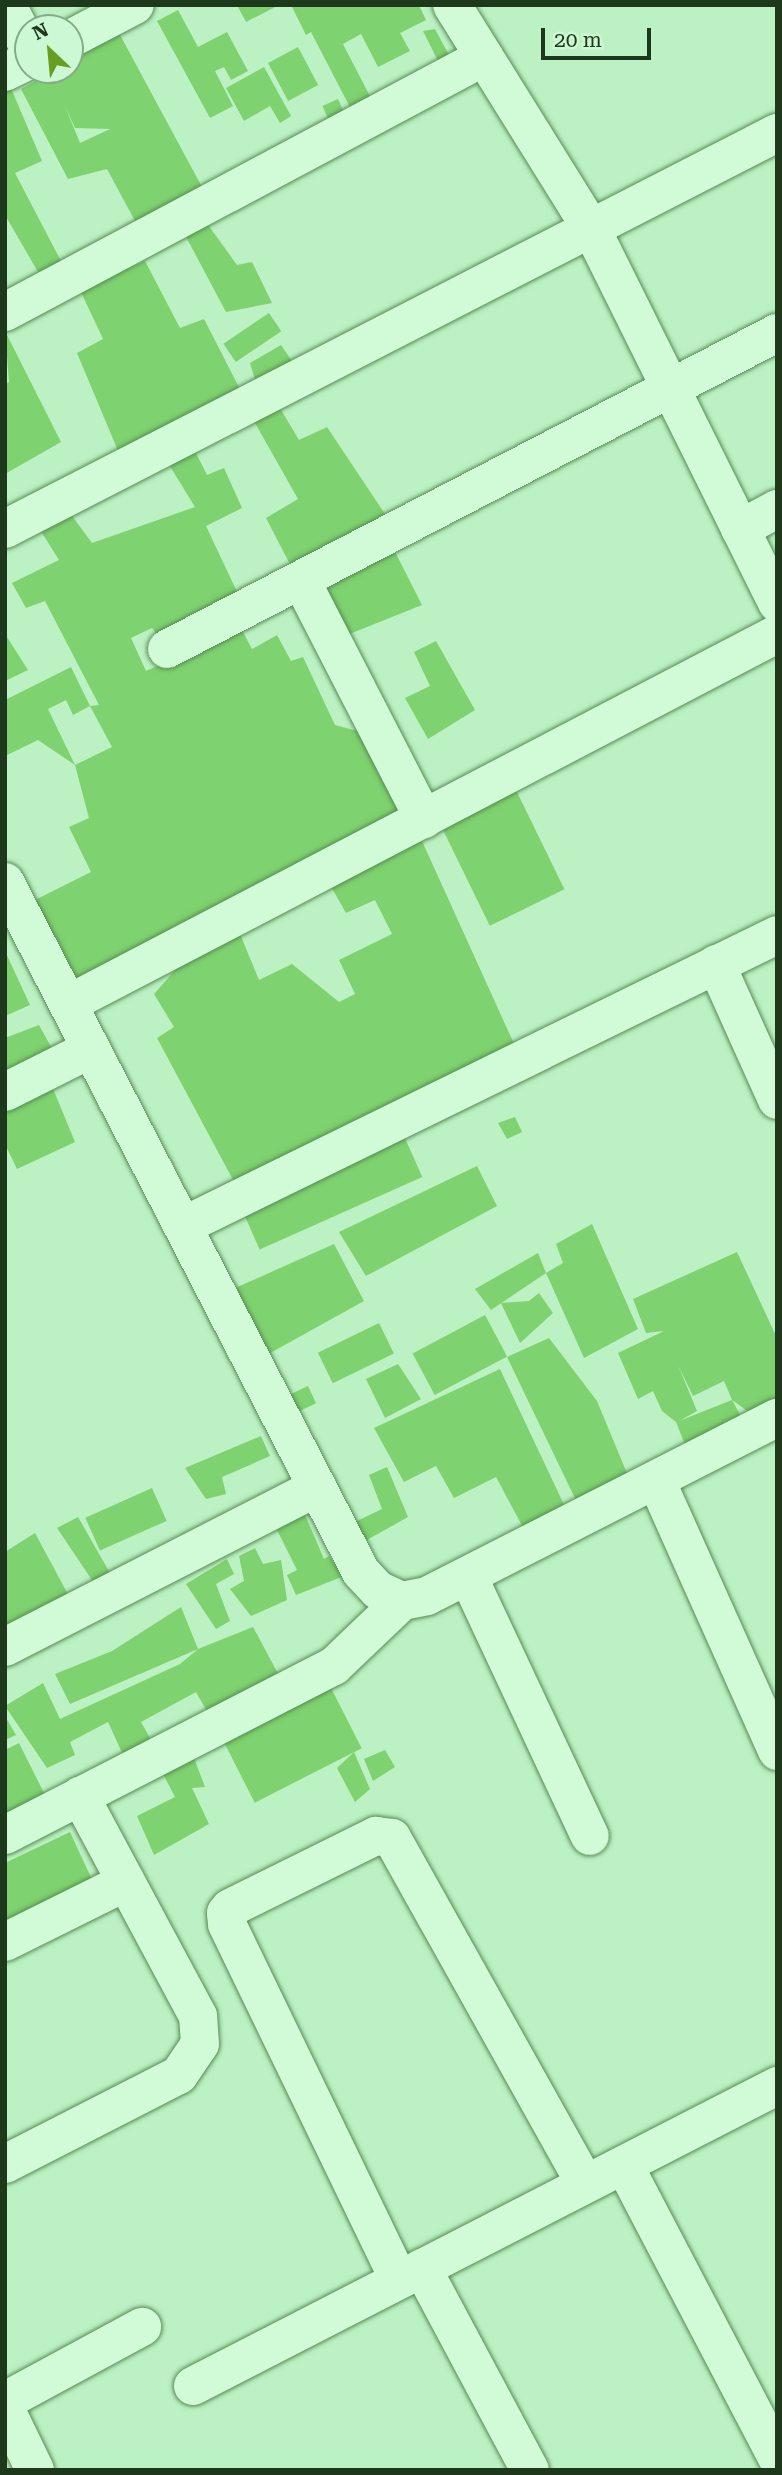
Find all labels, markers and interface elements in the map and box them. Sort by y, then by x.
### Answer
north arrow [14,14,84,84]
scale bar [544,14,654,58]
text: N [29,18,52,45]
text: 20 m [554,28,602,52]

